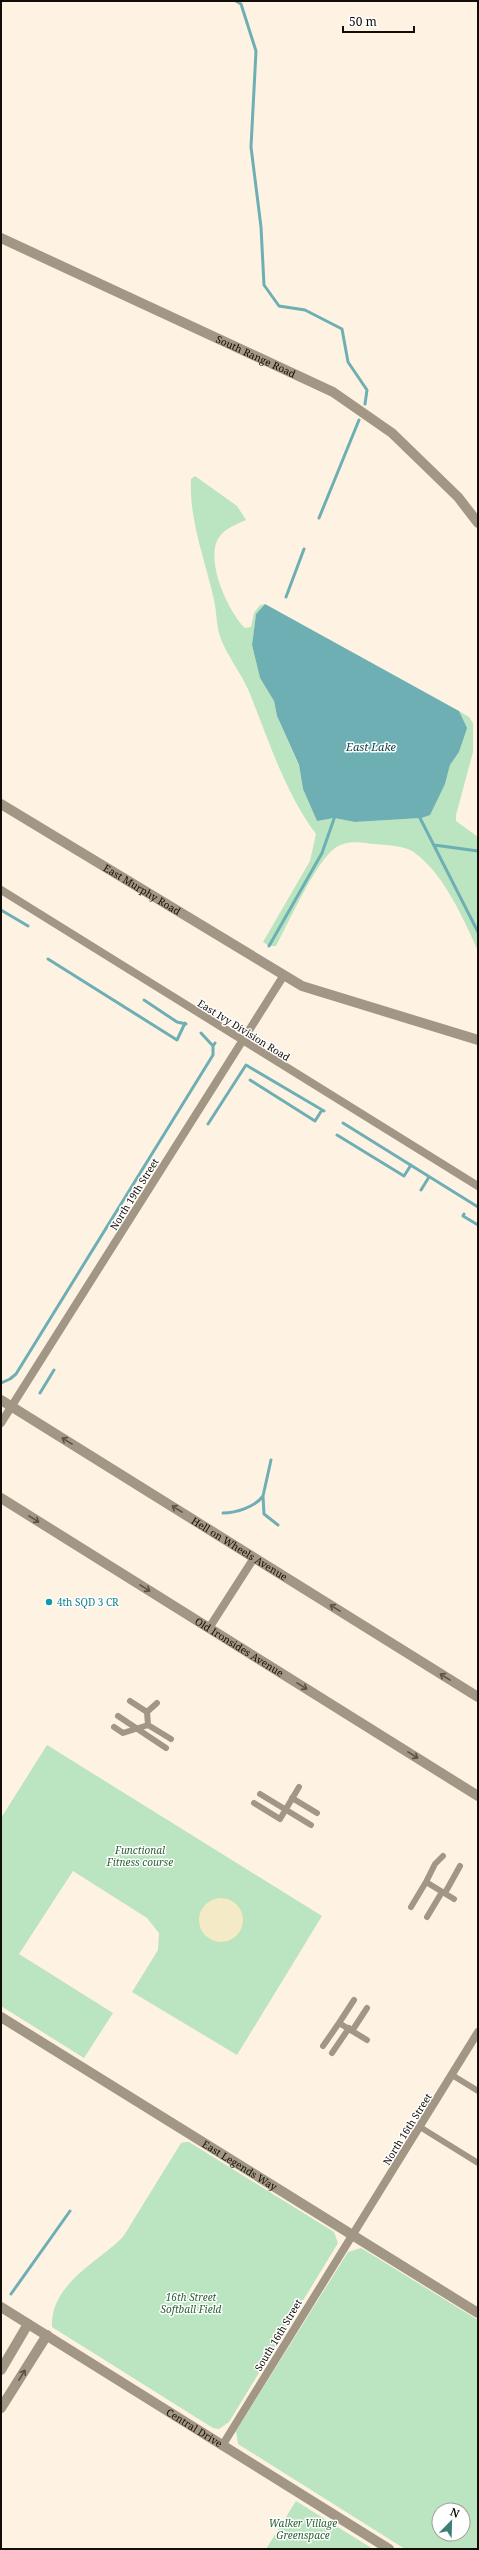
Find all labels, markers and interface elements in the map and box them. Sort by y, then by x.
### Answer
scale bar [343,8,414,34]
text: 50 m [349,13,377,30]
street label: South Range Road [214,332,298,381]
water label: East Lake [345,739,397,754]
street label: East Murphy Road [101,861,183,918]
street label: East Ivy Division Road [195,996,293,1064]
street label: North 19th Street [106,1155,162,1233]
one-way arrow [61,1436,73,1444]
one-way arrow [171,1505,183,1513]
street label: Hell on Wheels Avenue [189,1513,290,1584]
one-way arrow [28,1515,39,1523]
one-way arrow [139,1584,151,1592]
place label: 4th SQD 3 CR [57,1595,119,1609]
marker: 4th SQD 3 CR [44,1597,54,1607]
one-way arrow [330,1604,341,1612]
street label: Old Ironsides Avenue [192,1614,286,1680]
one-way arrow [439,1672,451,1680]
one-way arrow [296,1683,308,1691]
one-way arrow [407,1751,418,1759]
park label: Functional Fitness course [106,1843,173,1869]
street label: North 16th Street [379,2090,435,2168]
street label: East Legends Way [200,2137,280,2194]
park label: 16th Street Softball Field [161,2290,222,2316]
street label: South 16th Street [251,2296,305,2374]
one-way arrow [17,2369,26,2380]
street label: Central Drive [164,2405,225,2450]
north arrow [431,2502,471,2542]
text: N [448,2504,462,2521]
park label: Walker Village Greenspace [269,2516,337,2542]

